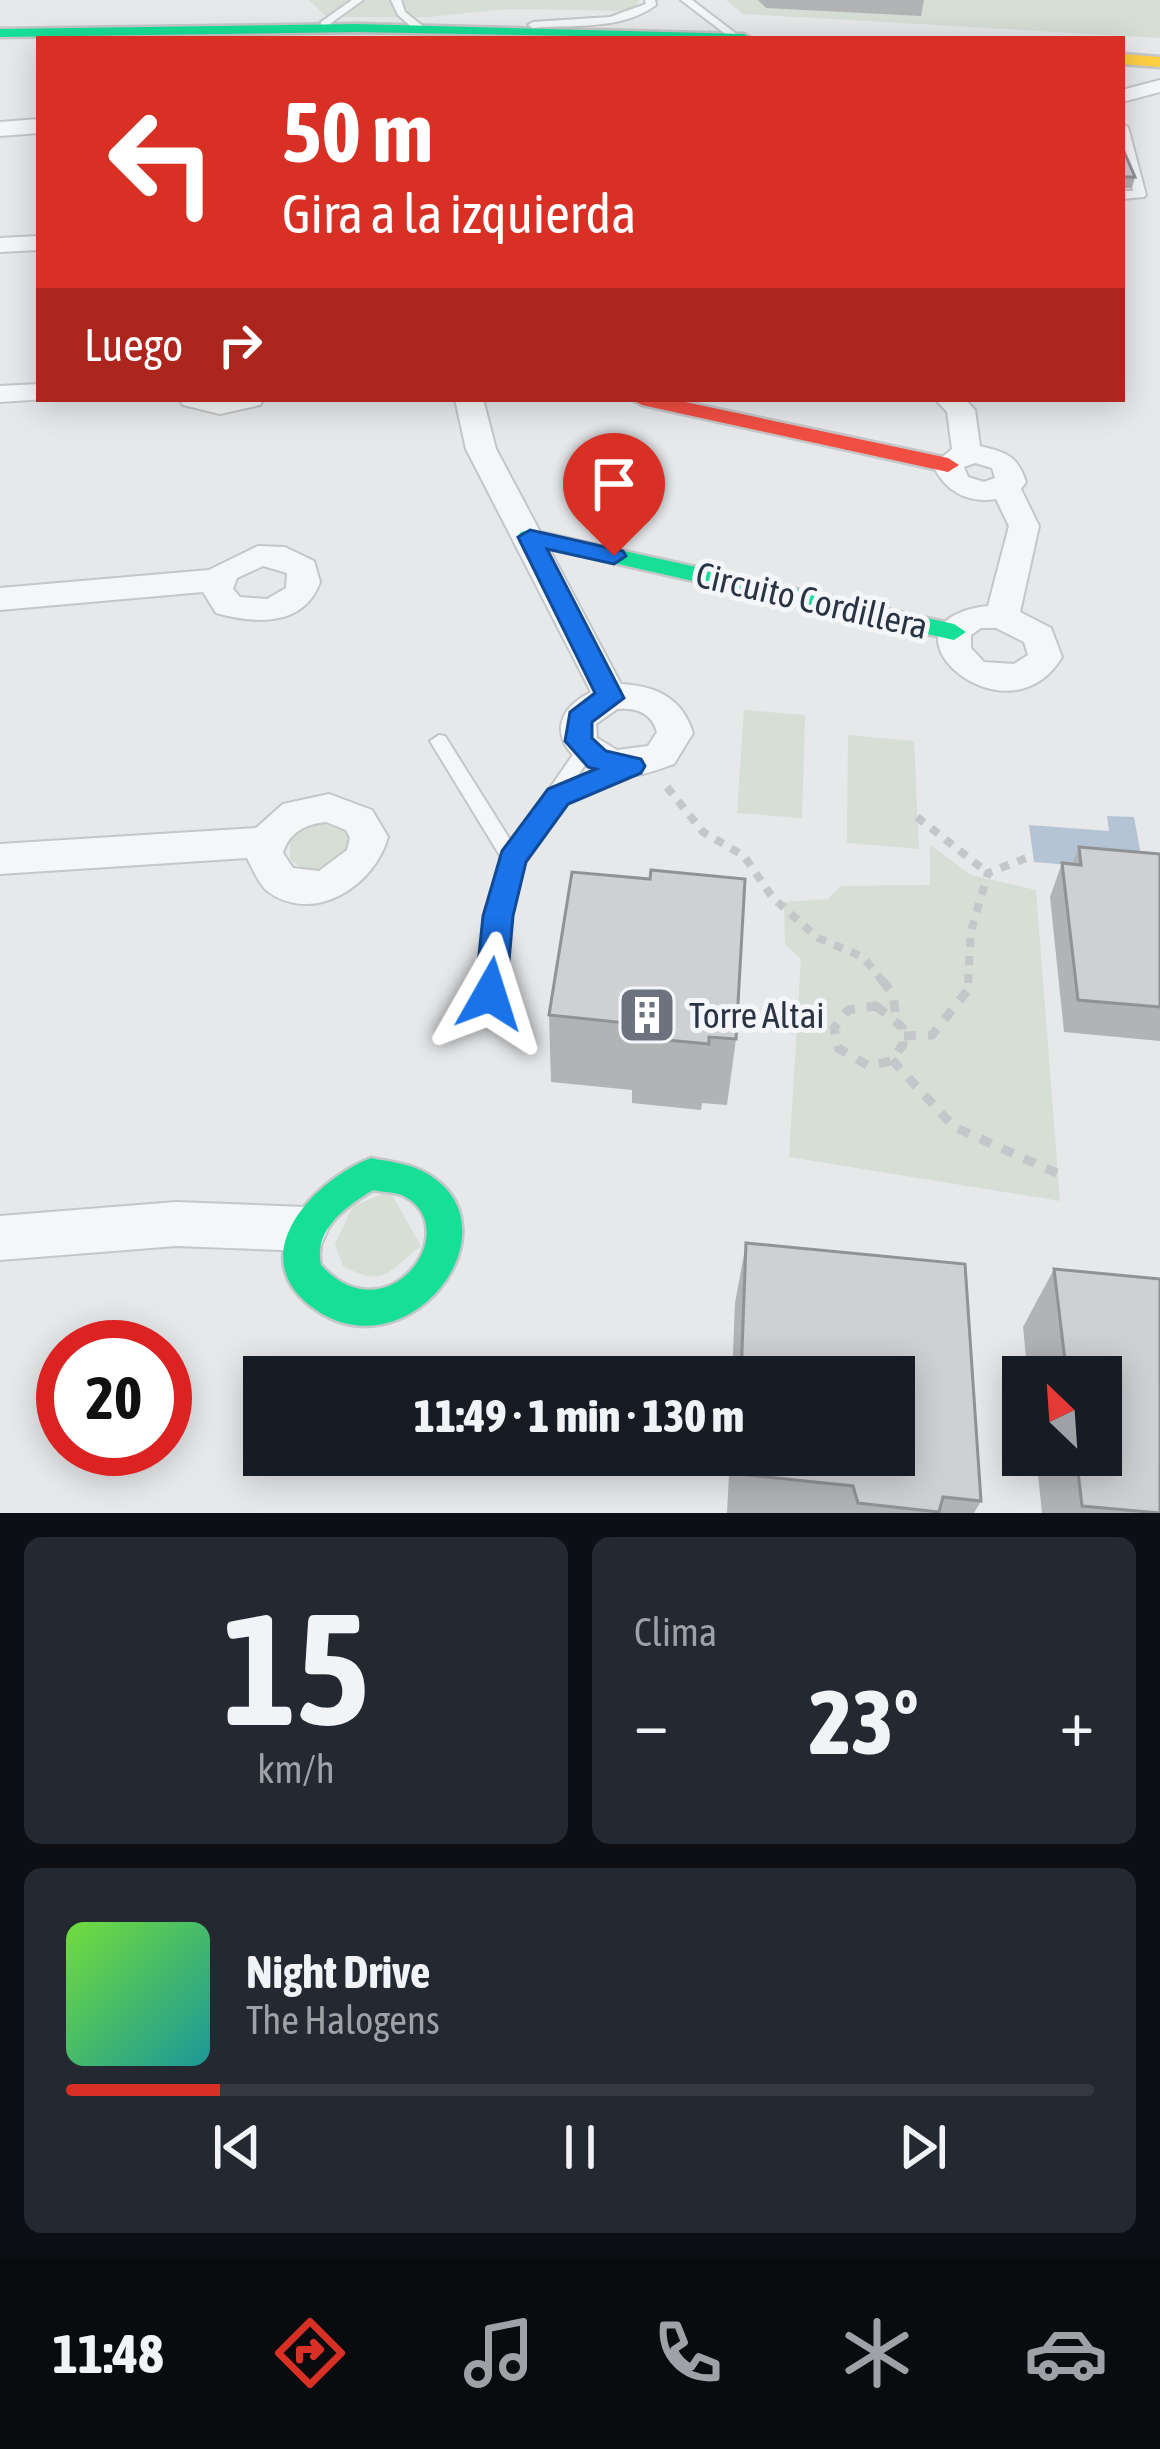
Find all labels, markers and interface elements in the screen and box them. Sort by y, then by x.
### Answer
icon: left [84,84,240,240]
text: 50 m [282,84,433,180]
text: Gira a la izquierda [282,183,636,244]
icon: right [207,312,273,378]
text: Luego [84,319,183,371]
pin [563,433,665,556]
icon: arrive [581,451,647,517]
street label: Circuito Cordillera [692,553,932,647]
position arrow [427,931,553,1057]
building icon: Torre Altai [616,984,678,1046]
place label: Torre Altai [689,994,825,1036]
speed limit sign: 20 [36,1320,192,1476]
north arrow [1002,1356,1122,1476]
map controls [1002,1356,1122,1476]
text: 11:49 · 1 min · 130 m [414,1390,744,1442]
text: 15 [223,1579,369,1758]
text: Clima [634,1610,717,1654]
text: 23° [809,1670,919,1773]
text: − [634,1684,668,1760]
text: + [1060,1684,1094,1760]
text: km/h [257,1747,335,1791]
text: Night Drive [246,1946,431,1998]
text: The Halogens [246,1998,440,2042]
icon: previous [204,2114,270,2180]
icon: pause [547,2114,613,2180]
icon: next [890,2114,956,2180]
icon: directions [268,2311,352,2395]
icon: music [457,2311,541,2395]
icon: phone [646,2311,730,2395]
icon: climate [835,2311,919,2395]
icon: car [1024,2311,1108,2395]
text: 11:48 [52,2323,164,2384]

